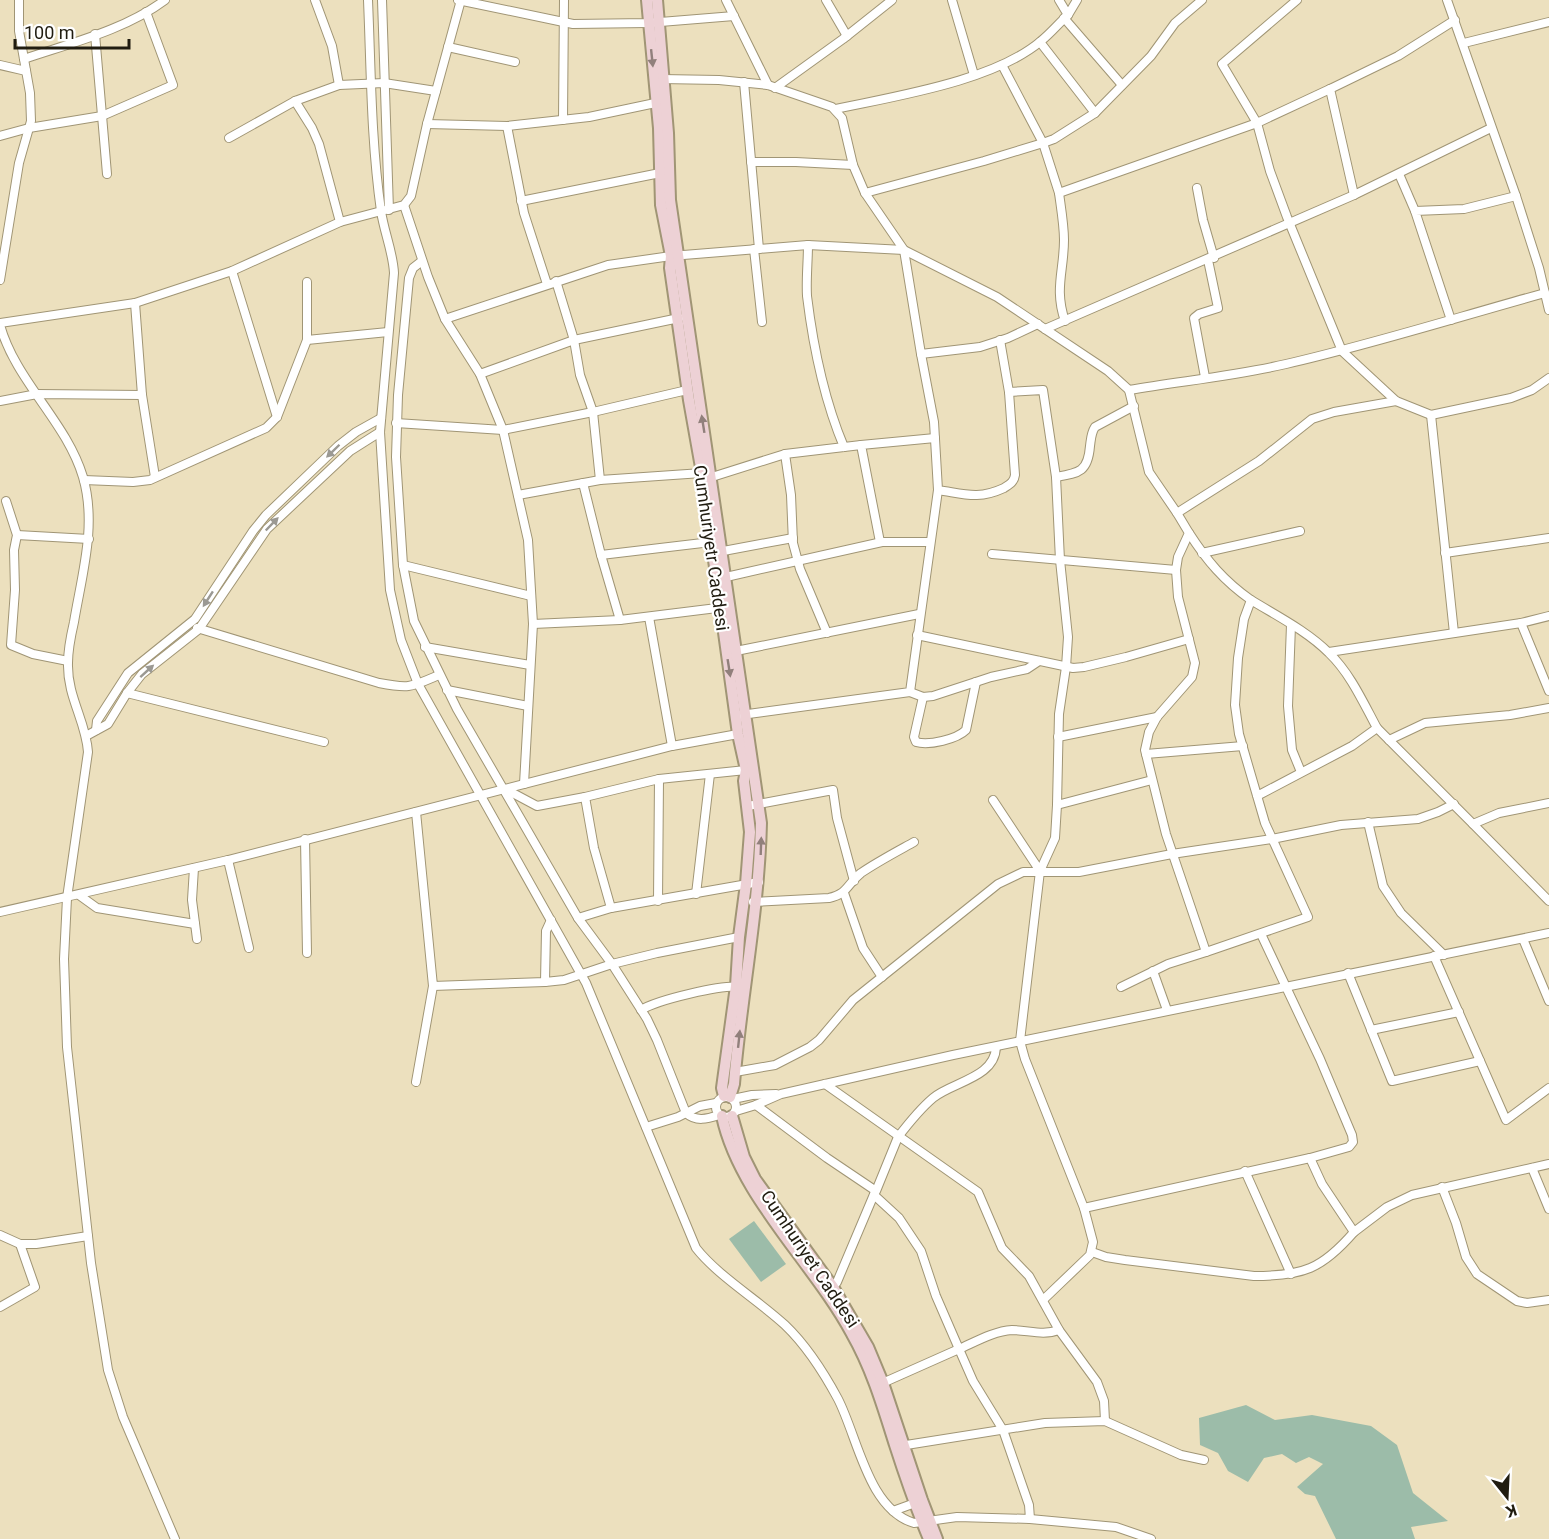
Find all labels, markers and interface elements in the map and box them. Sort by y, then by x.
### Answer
scale bar [15,12,129,50]
text: 100 m [24,22,75,43]
one-way arrow [647,49,657,68]
one-way arrow [699,414,708,433]
one-way arrow [326,444,341,458]
street label: Cumhuriyetr Caddesi [689,464,734,632]
one-way arrow [265,517,279,532]
one-way arrow [203,591,214,607]
one-way arrow [724,658,733,677]
one-way arrow [139,664,154,678]
one-way arrow [756,836,765,855]
one-way arrow [734,1030,743,1049]
street label: Cumhuriyet Caddesi [757,1186,864,1331]
north arrow [1477,1467,1537,1527]
text: K [1503,1500,1519,1522]

